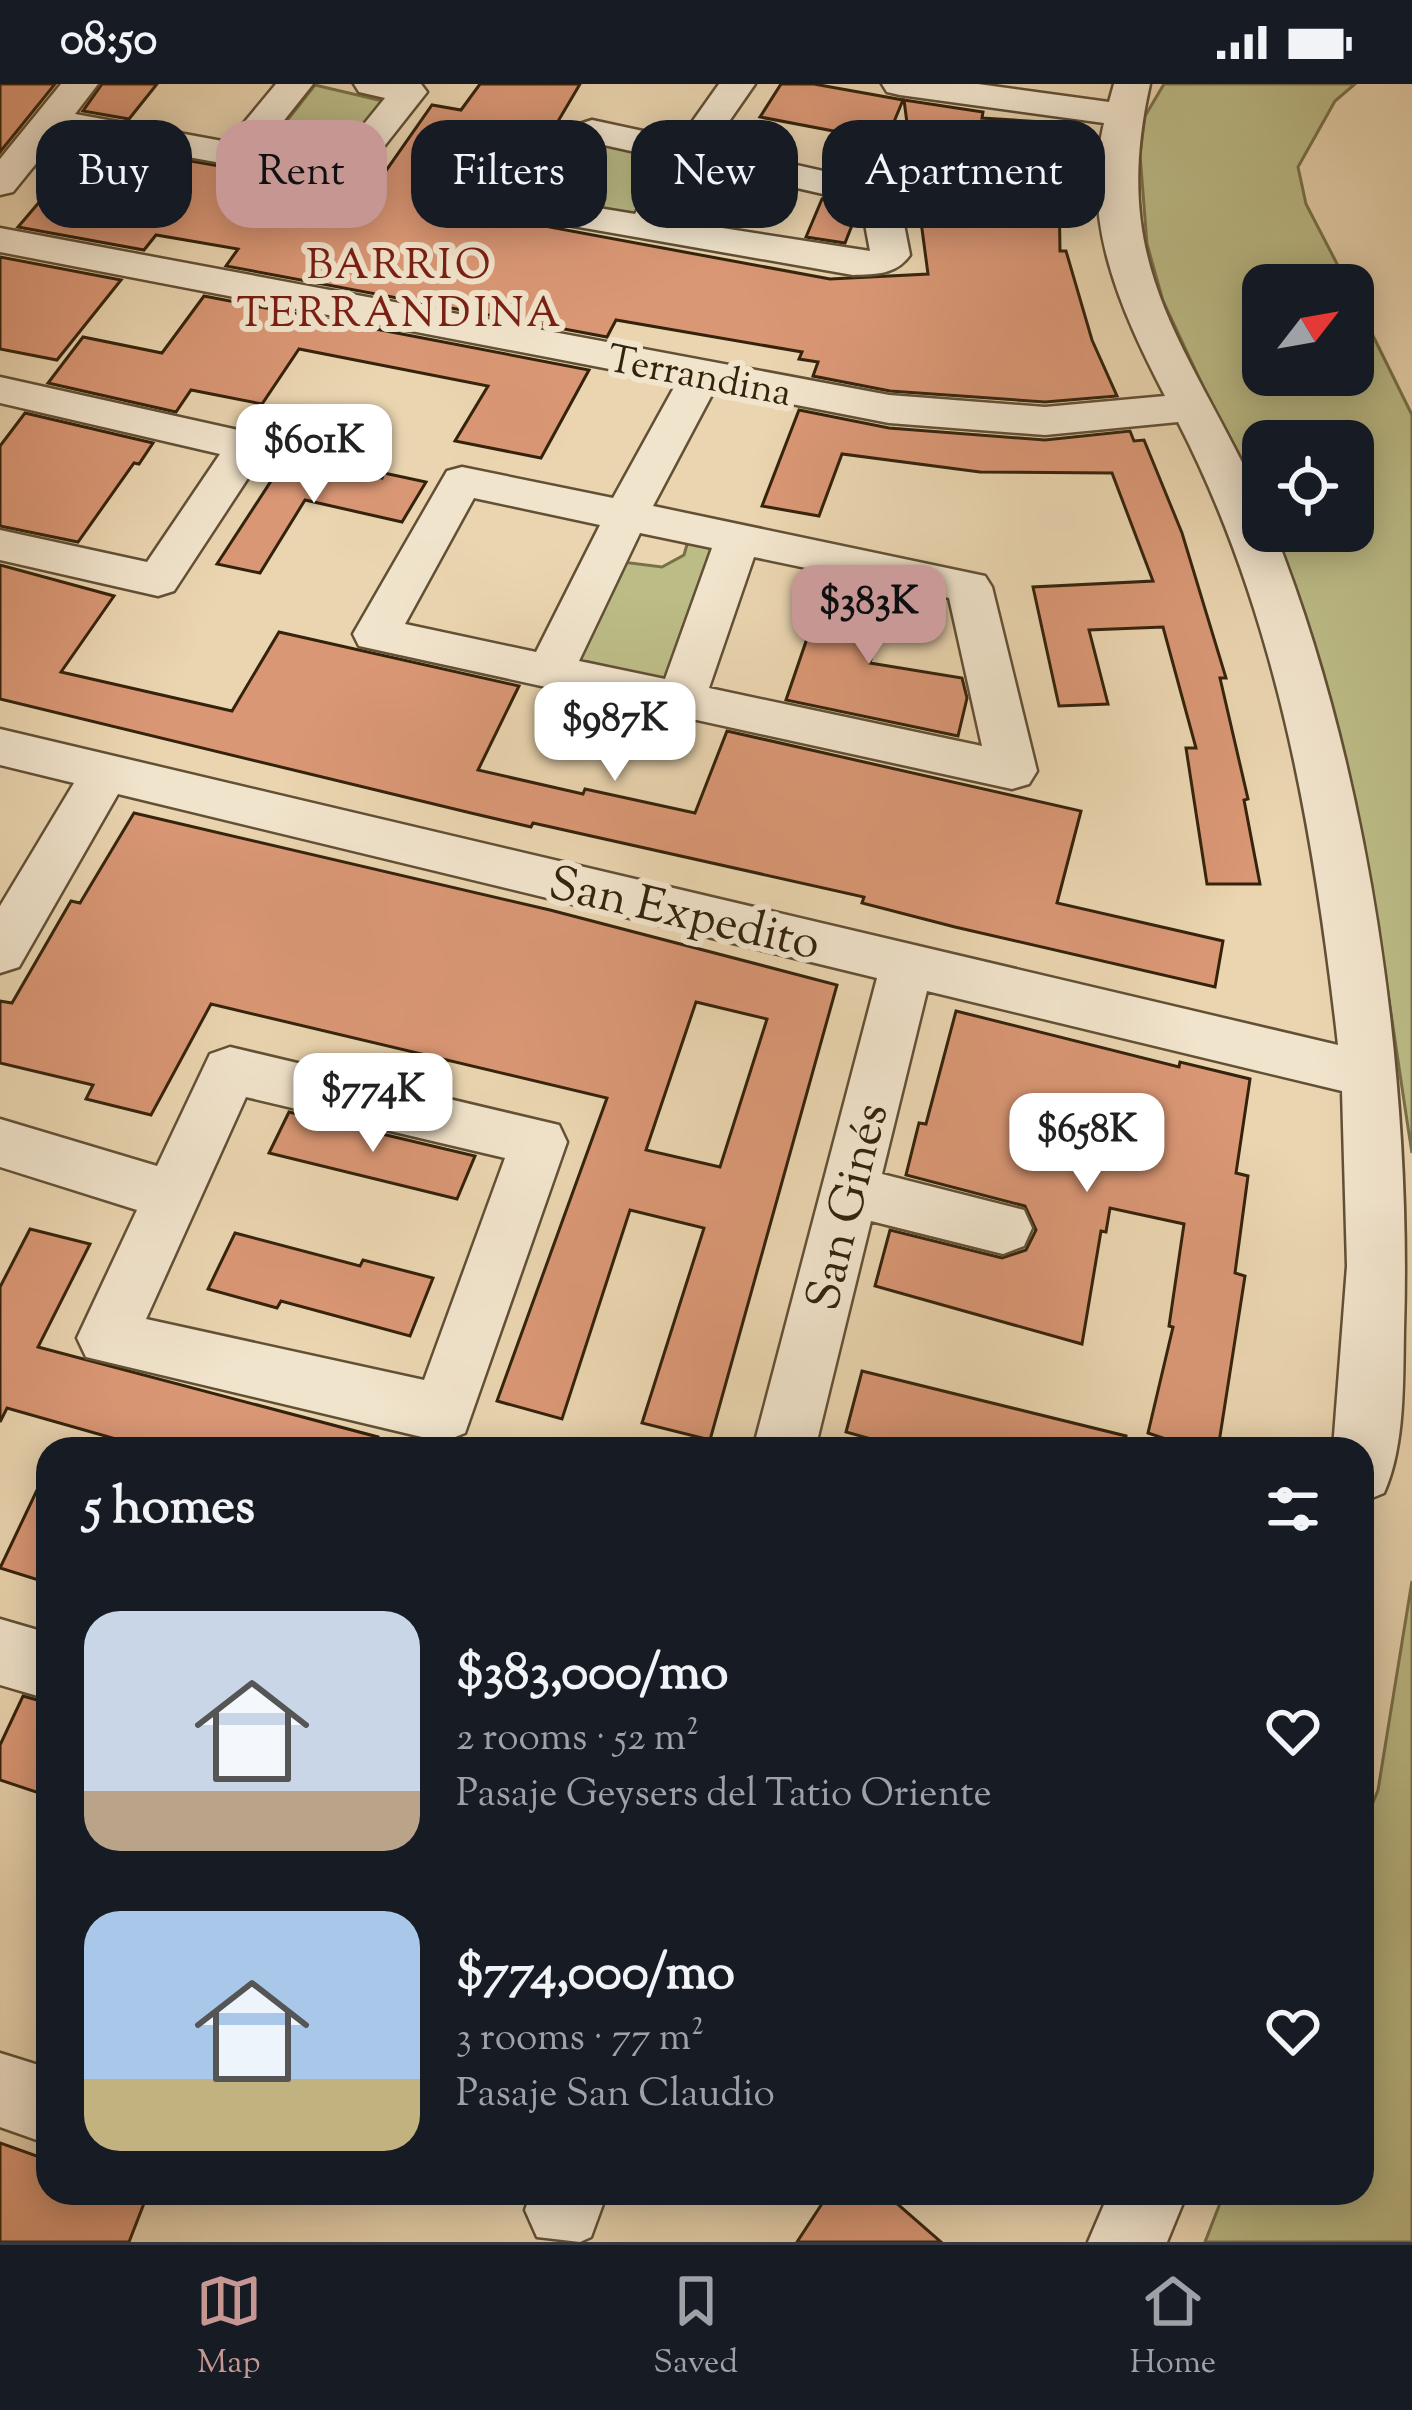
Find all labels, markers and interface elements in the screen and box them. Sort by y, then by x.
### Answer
text: 08:50 [60,10,157,75]
chip: Buy [36,120,192,228]
chip: Rent [216,120,387,228]
chip: Filters [411,120,607,228]
chip: New [631,120,798,228]
chip: Apartment [822,120,1105,228]
district label: BARRIO TERRANDINA [237,238,563,346]
north arrow [1242,264,1374,396]
map controls [1242,264,1374,552]
street label: Terrandina [602,334,796,424]
pin: $601K [230,404,398,506]
text: $601K [263,415,365,471]
button: locate [1242,420,1374,552]
pin: $383K [785,565,953,667]
text: $383K [819,576,919,632]
pin: $987K [531,682,699,784]
text: $987K [561,693,669,749]
street label: San Expedito [541,852,826,981]
pin: $774K [289,1053,457,1155]
text: $774K [320,1064,426,1120]
pin: $658K [1003,1093,1171,1195]
street label: San Ginés [791,1096,909,1318]
text: $658K [1036,1104,1138,1160]
text: 5 homes [84,1473,255,1546]
icon: filters [1260,1476,1326,1542]
text: $383,000/mo [456,1639,728,1712]
icon: home [180,1659,324,1803]
icon: heart [1260,1698,1326,1764]
text: 2 rooms · 52 m² [456,1712,699,1768]
text: Pasaje Geysers del Tatio Oriente [456,1768,992,1824]
text: $774,000/mo [456,1939,735,2012]
icon: home [180,1959,324,2103]
icon: heart [1260,1998,1326,2064]
text: 3 rooms · 77 m² [456,2012,704,2068]
text: Pasaje San Claudio [456,2068,775,2124]
tab: Map [196,2268,262,2388]
tab: Saved [653,2268,738,2388]
tab: Home [1130,2268,1216,2388]

